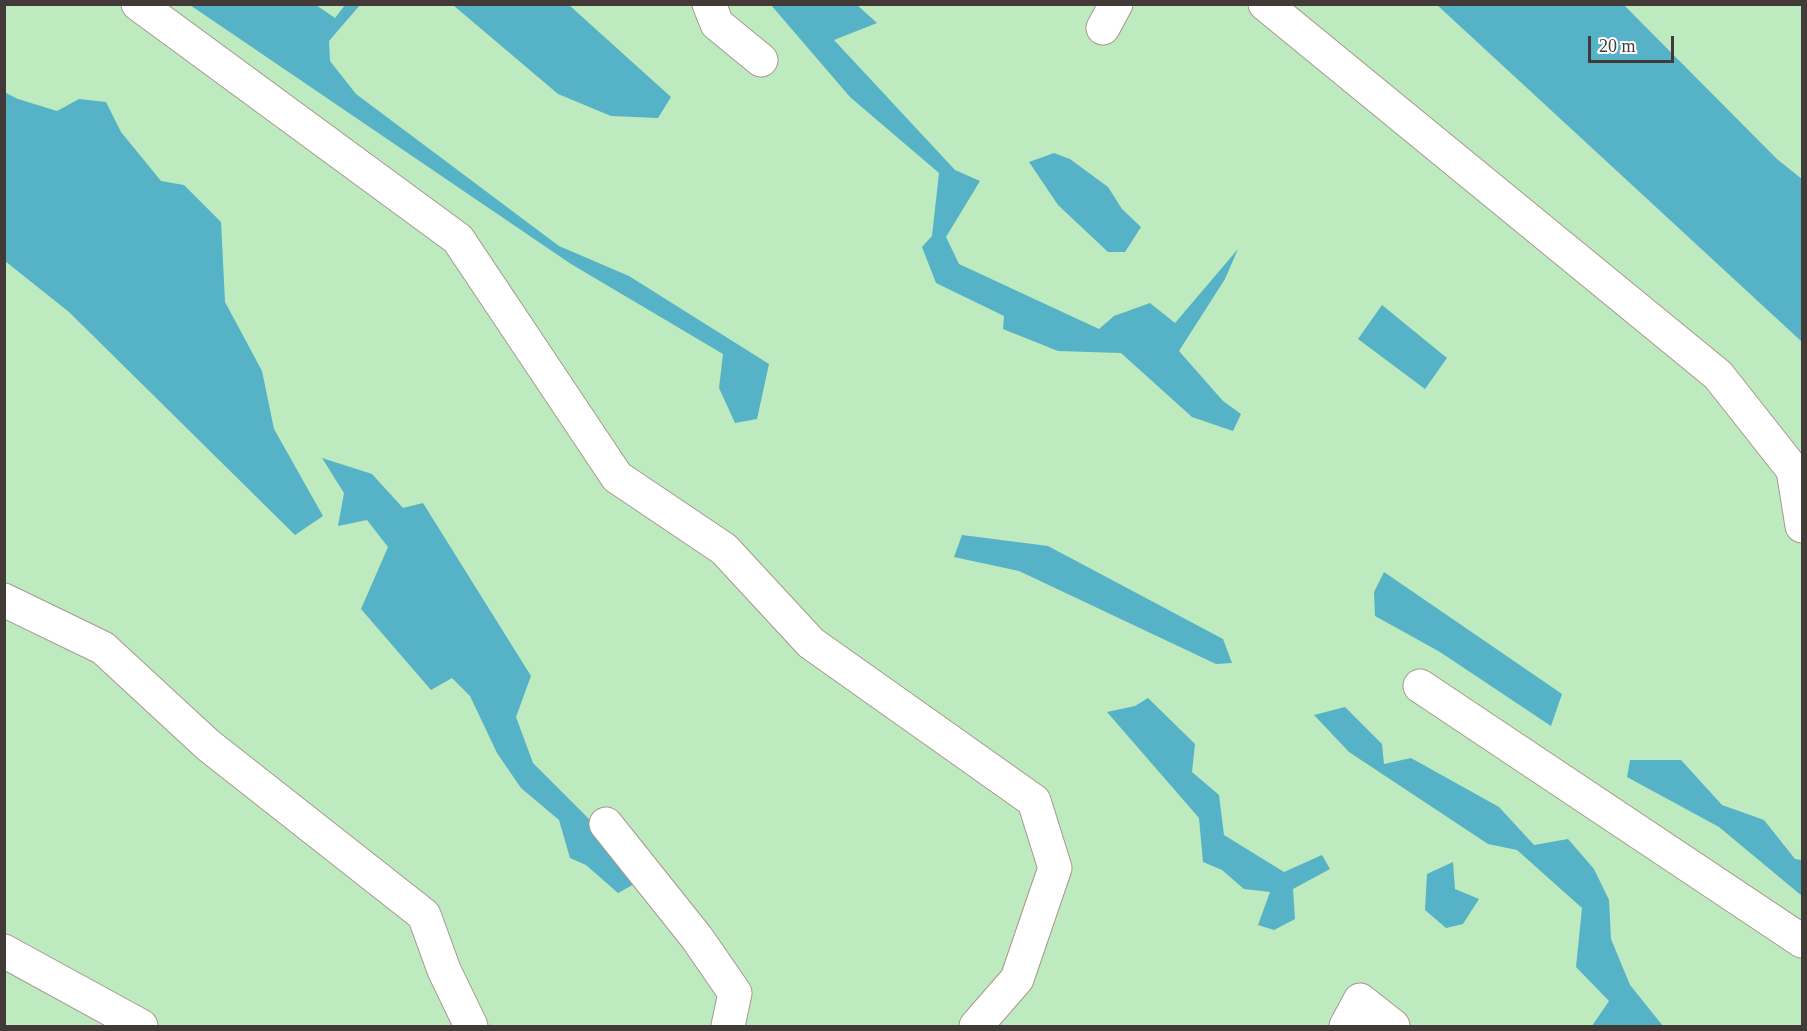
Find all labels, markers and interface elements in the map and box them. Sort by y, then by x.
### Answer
scale bar [1591,24,1676,62]
text: 20 m [1599,36,1636,56]

